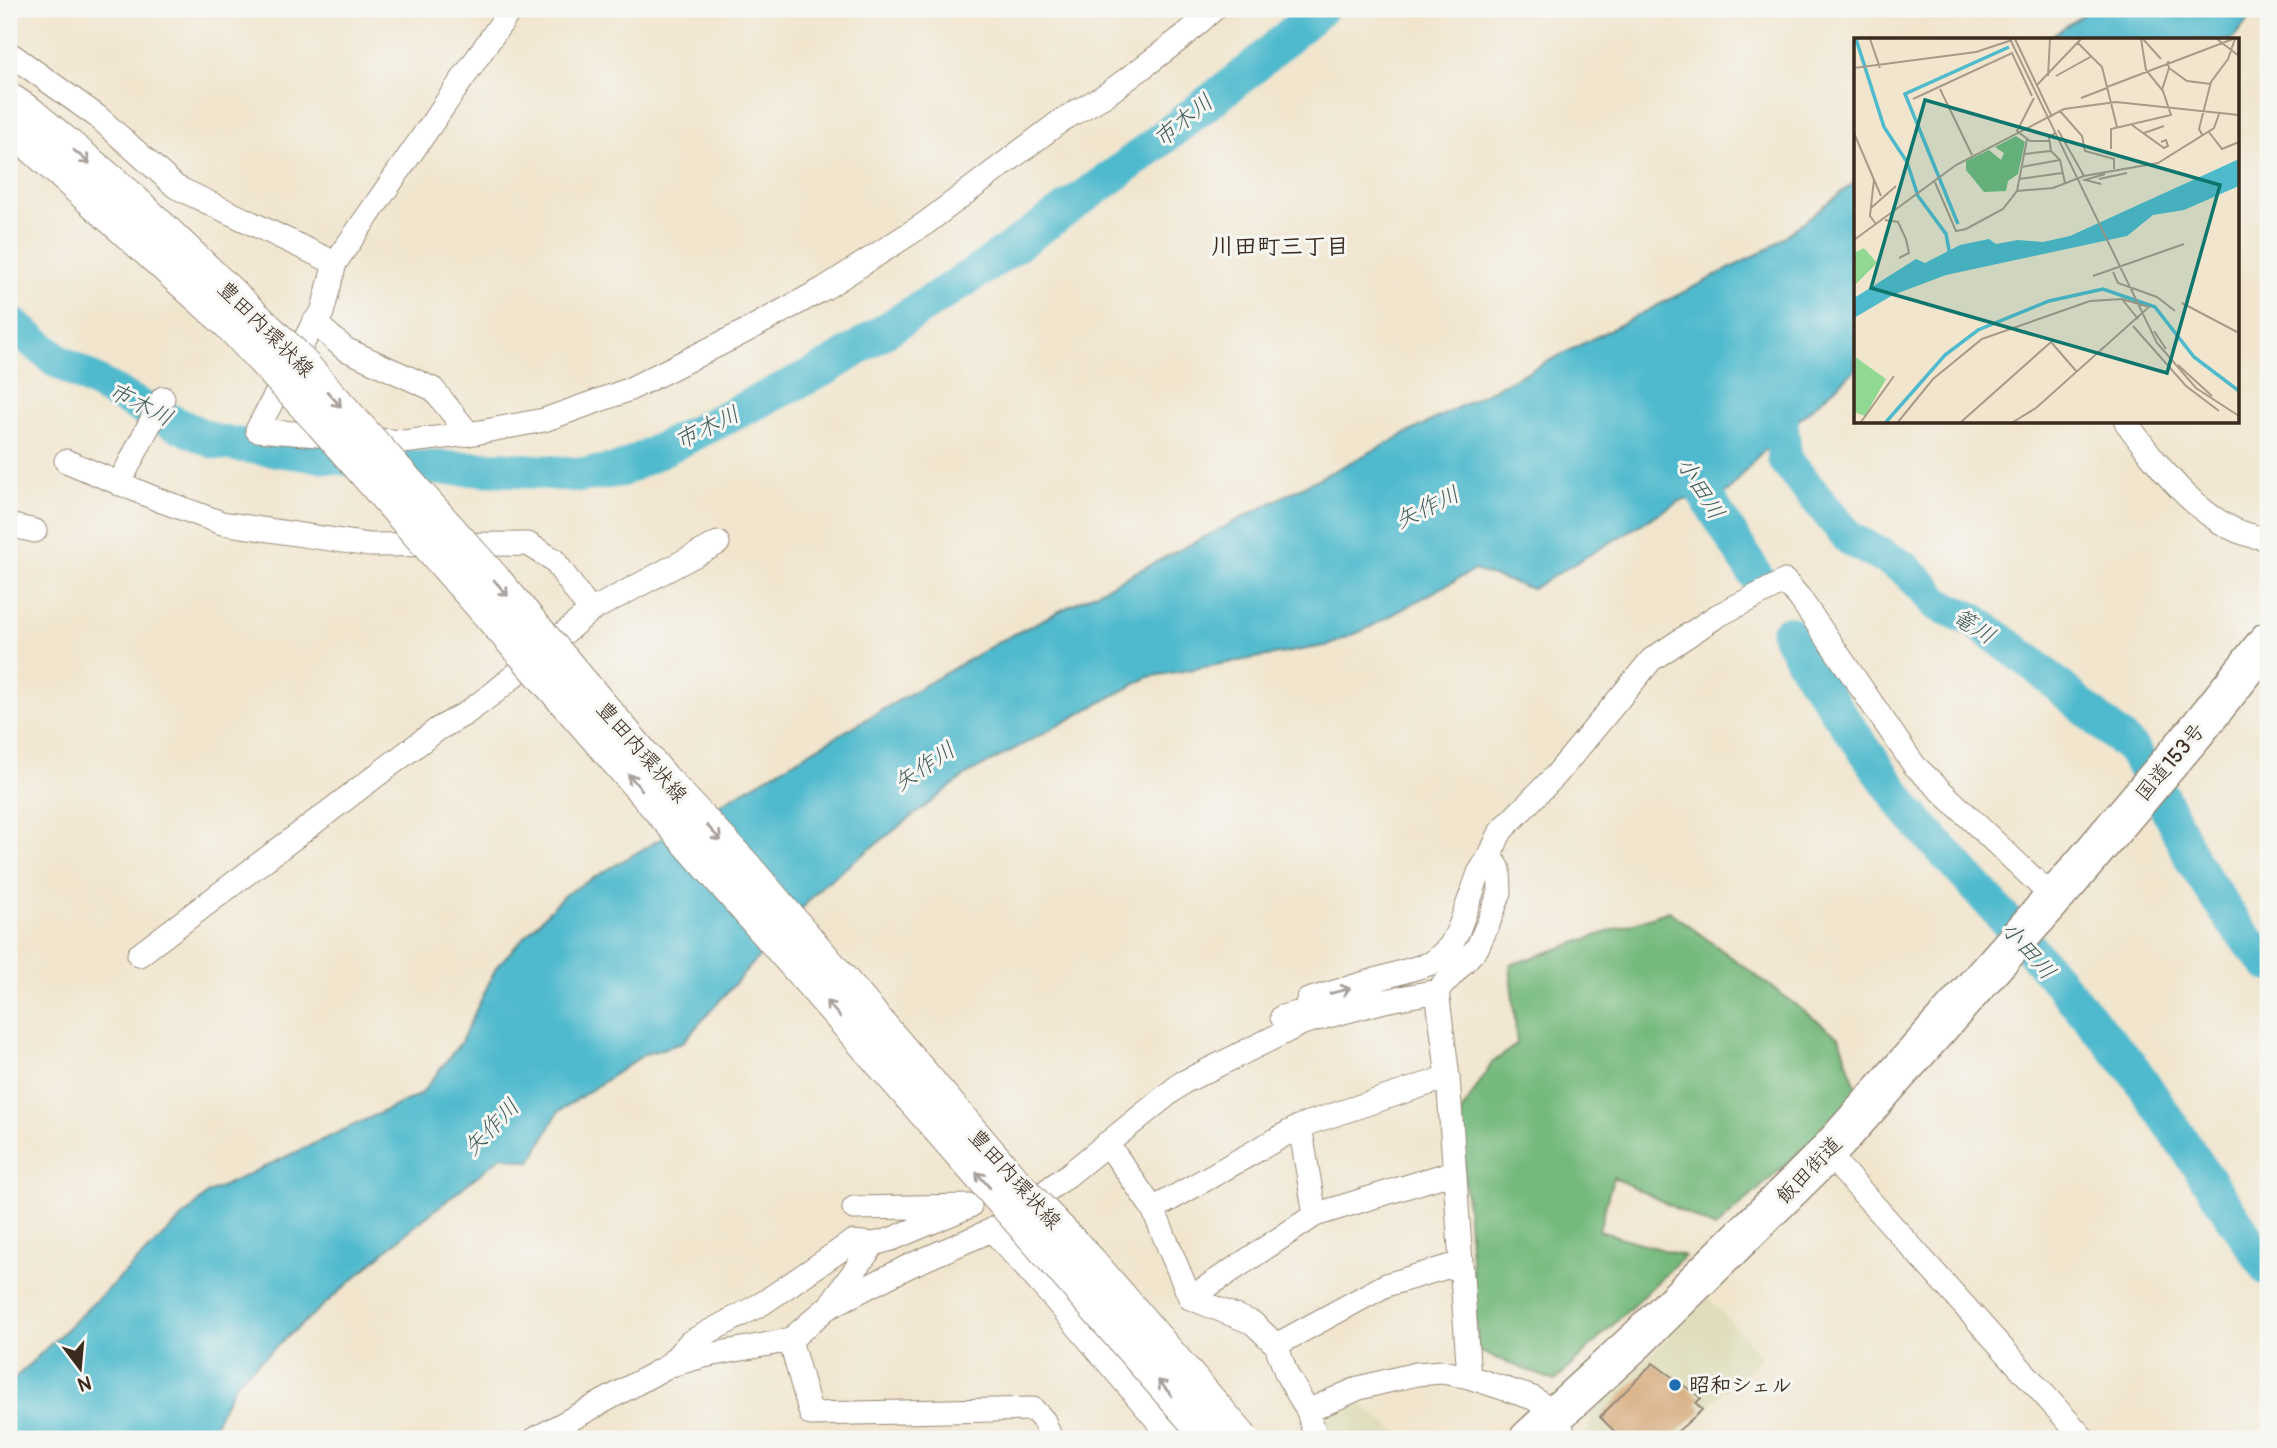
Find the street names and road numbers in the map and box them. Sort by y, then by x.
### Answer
street label: 豊田内環状線 [212,275,320,383]
street label: 豊田内環状線 [590,696,693,809]
street label: 国道153号 [2130,718,2211,807]
street label: 豊田内環状線 [962,1123,1067,1235]
street label: 飯田街道 [1770,1131,1848,1210]

